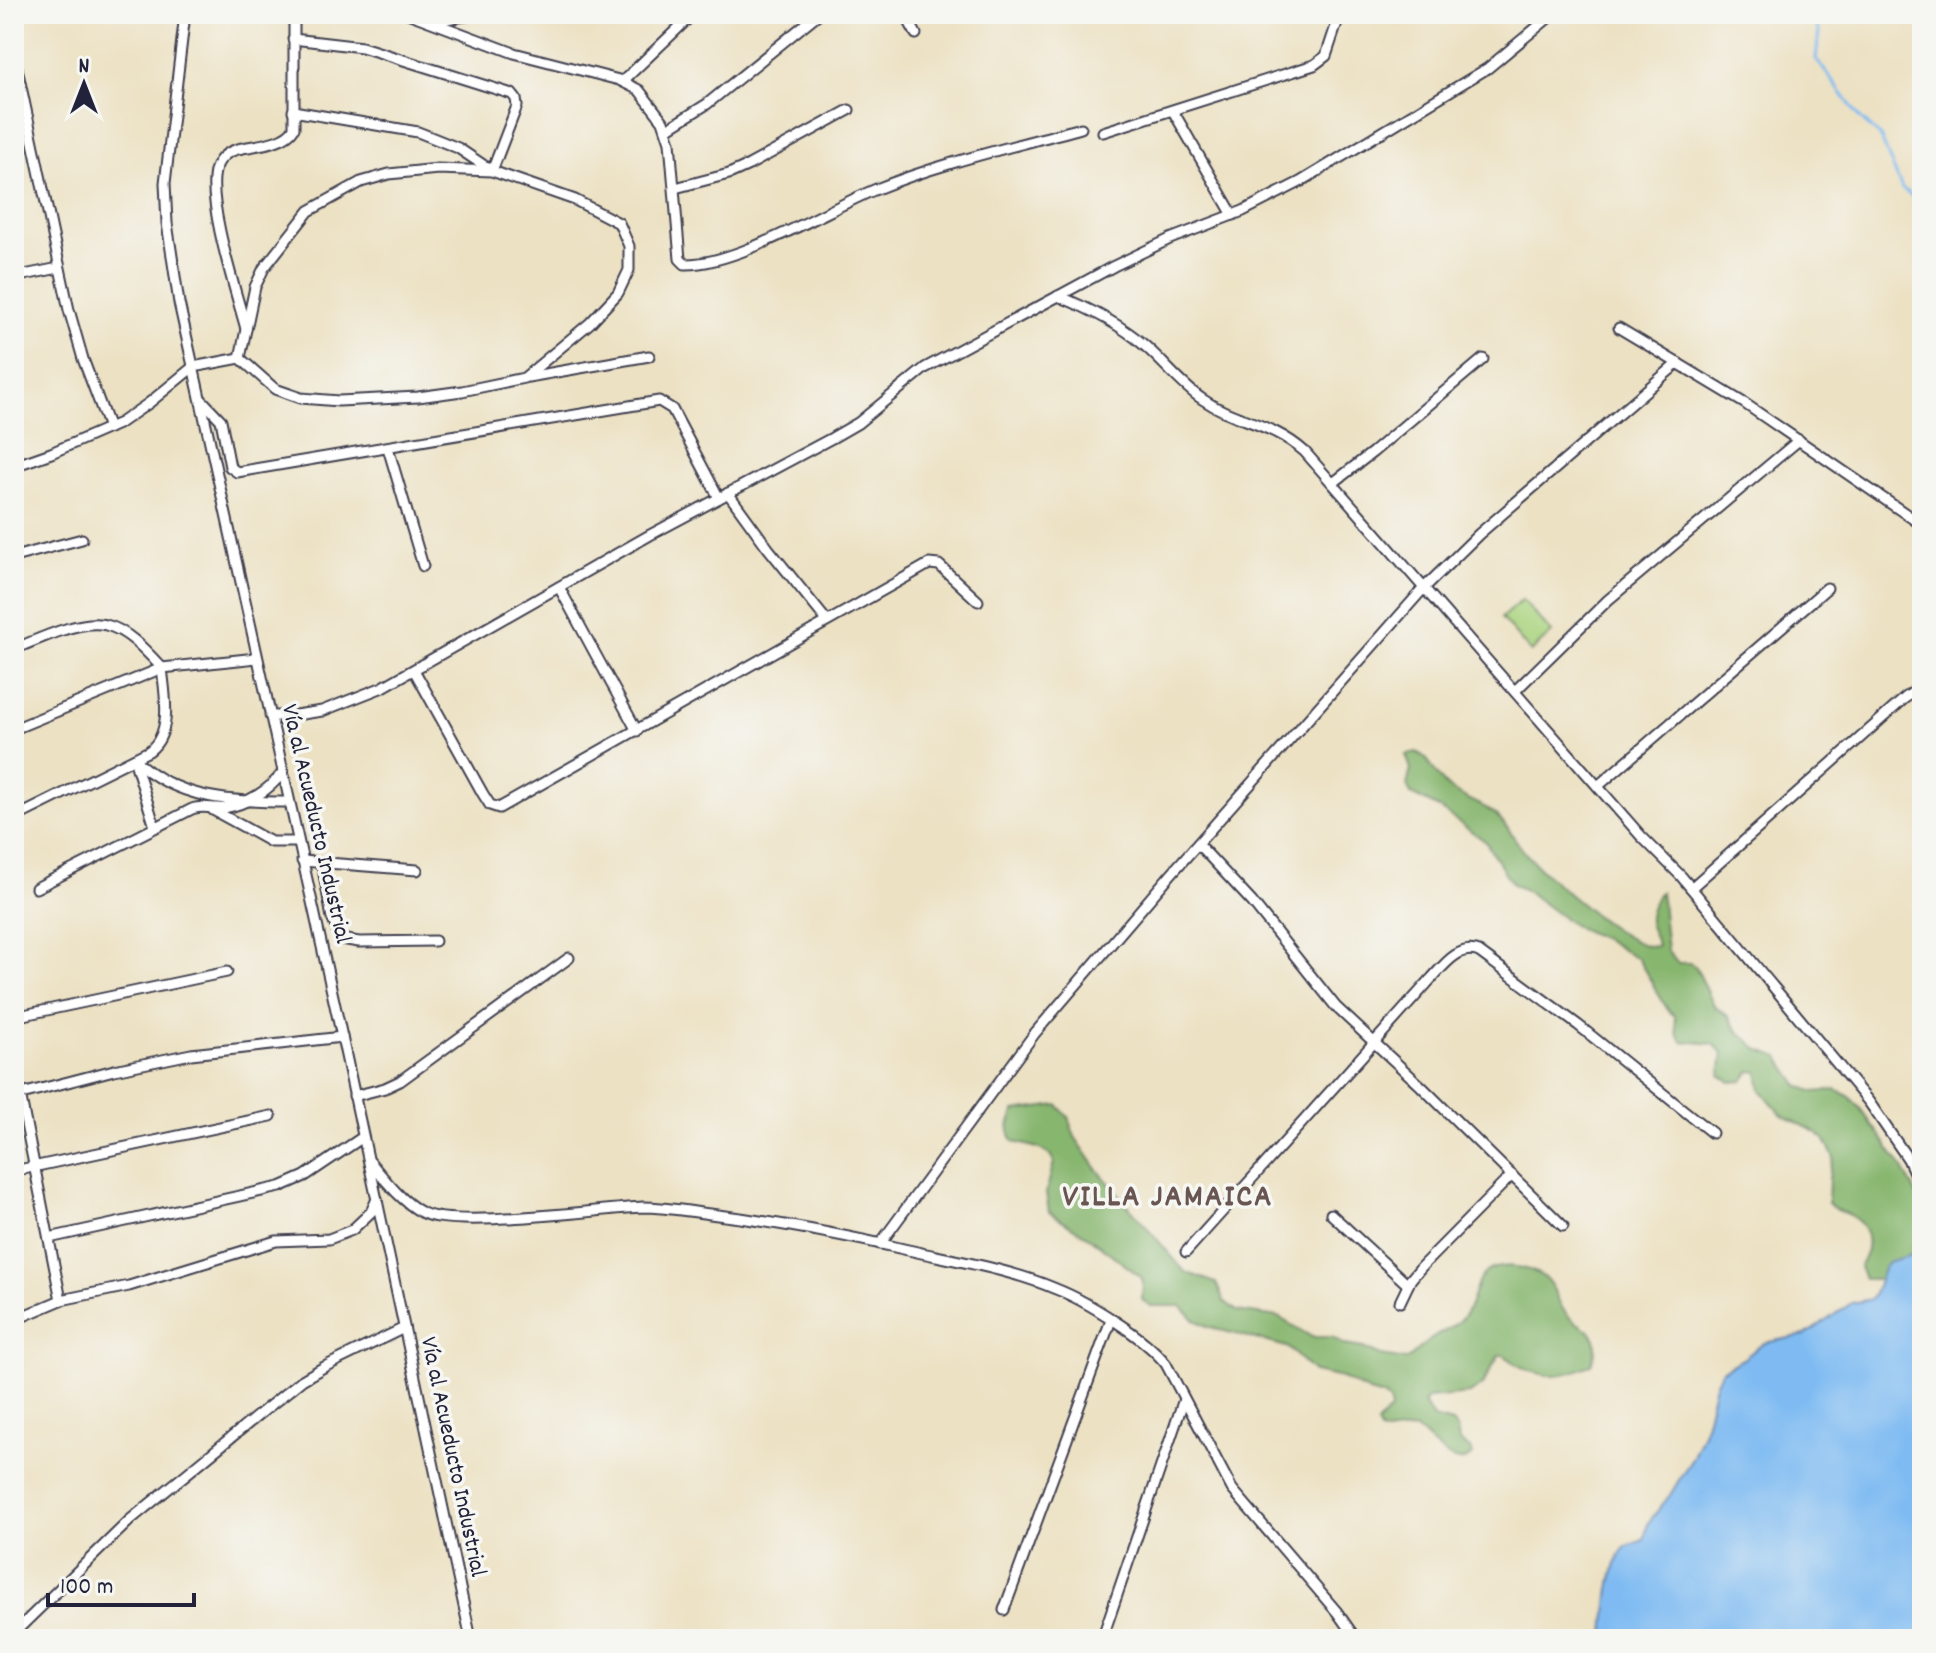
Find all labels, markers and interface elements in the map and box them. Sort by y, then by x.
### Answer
north arrow [44,44,124,124]
text: N [79,52,90,83]
street label: Vía al Acueducto Industrial [271,701,359,947]
district label: VILLA JAMAICA [1063,1176,1273,1222]
street label: Vía al Acueducto Industrial [410,1334,494,1580]
scale bar [48,1557,194,1607]
text: 100 m [60,1571,113,1605]

